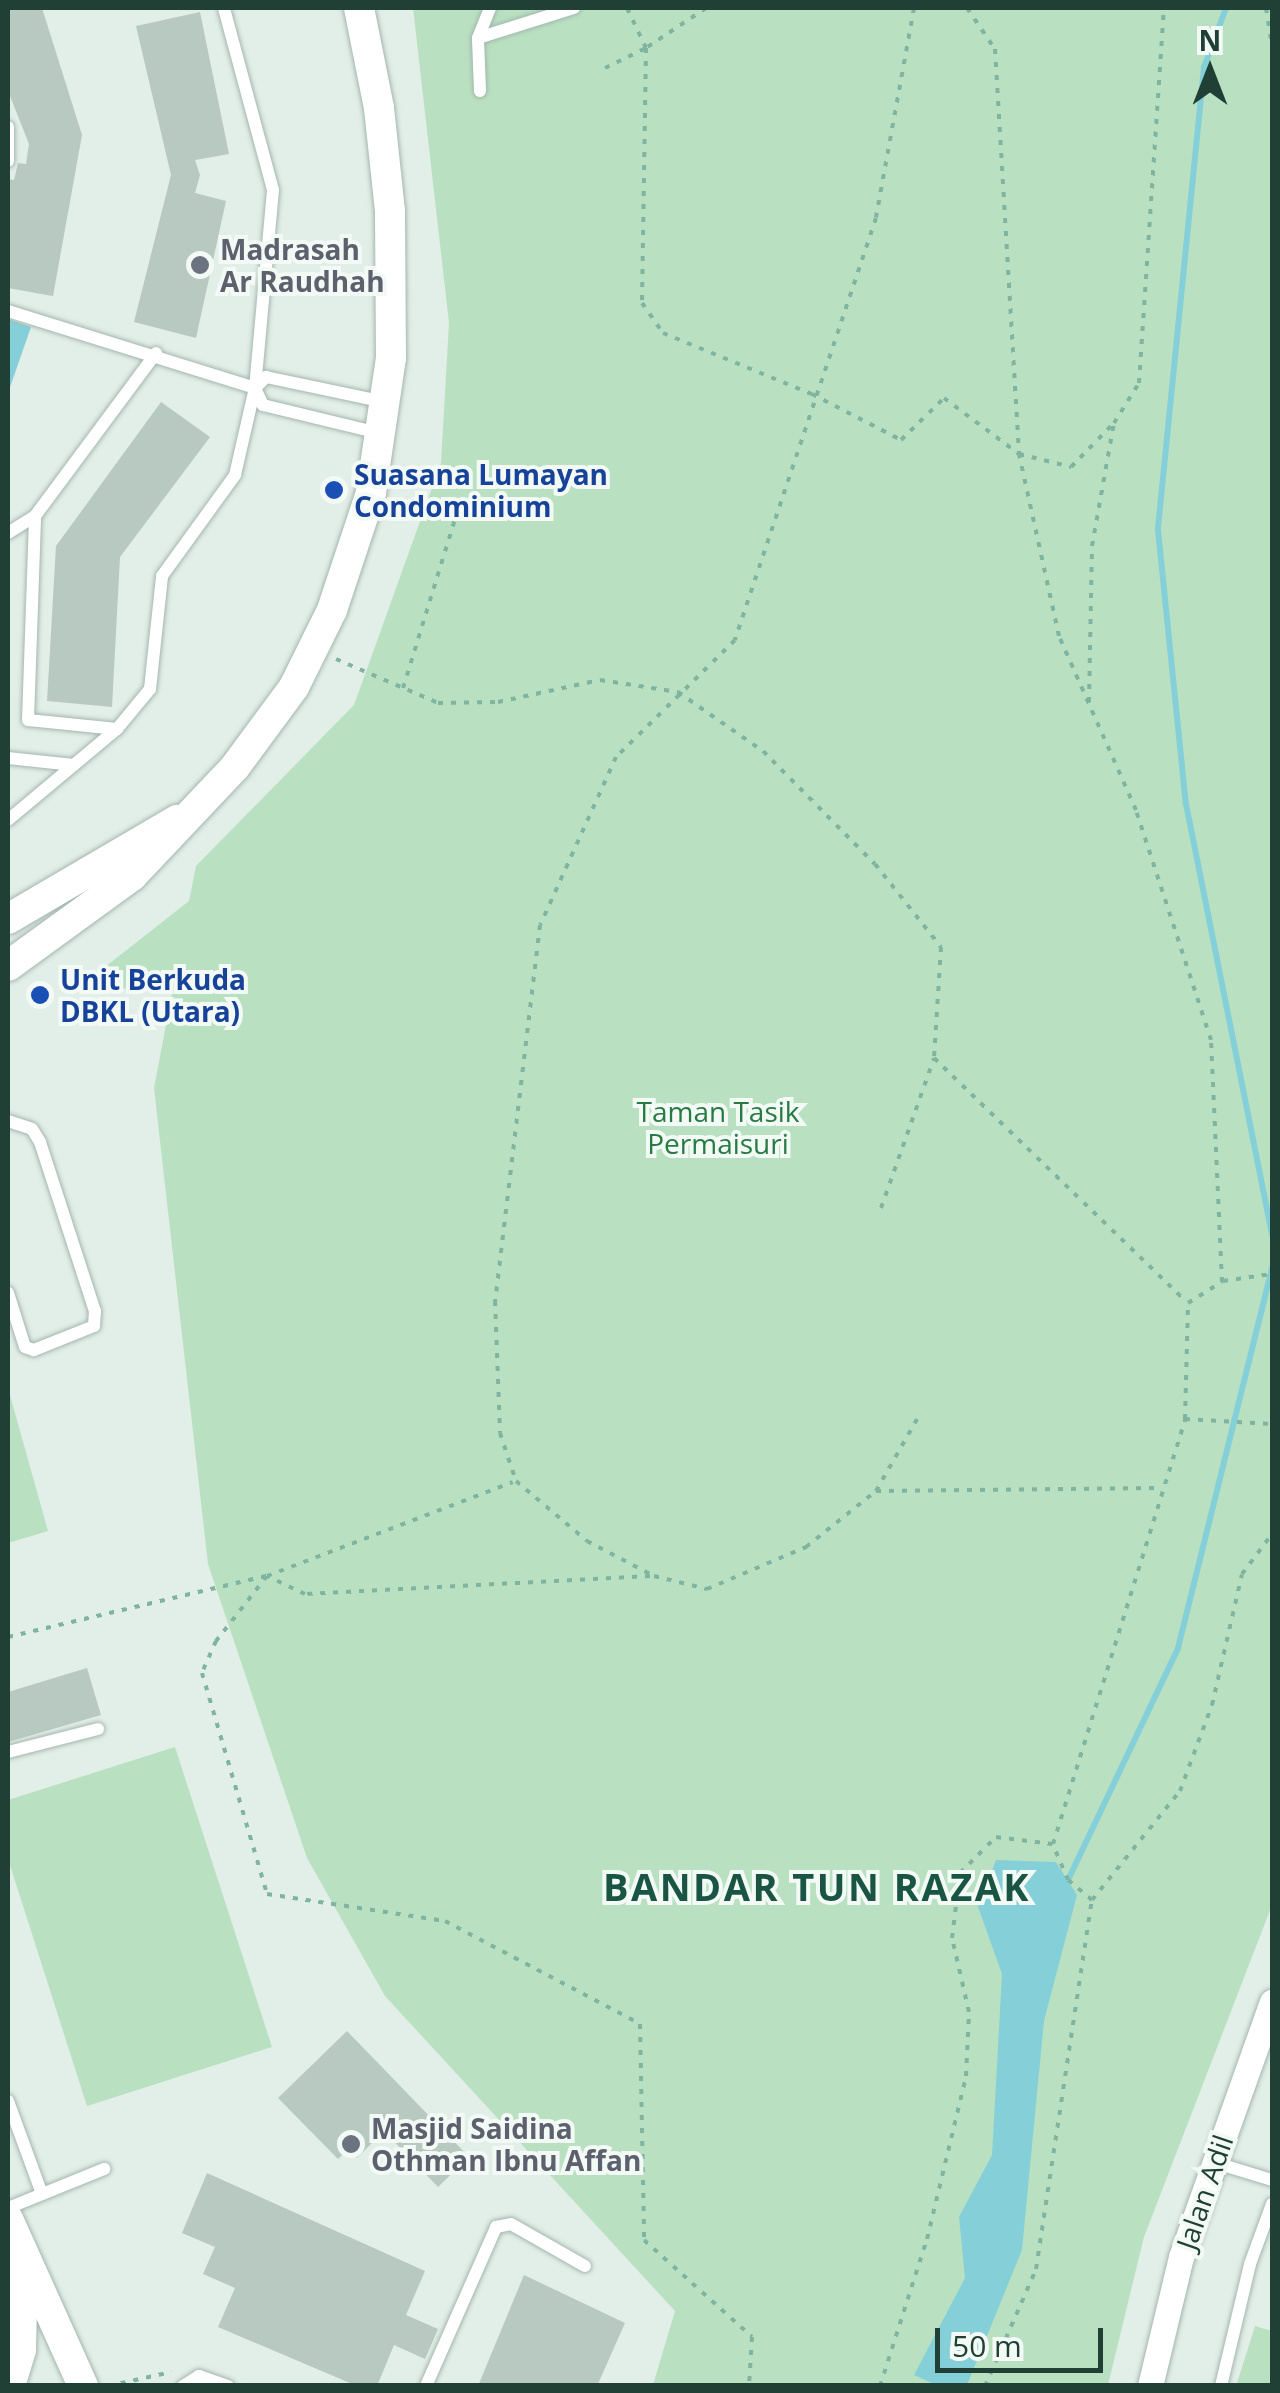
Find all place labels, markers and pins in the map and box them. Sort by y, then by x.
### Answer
place label: Madrasah Ar Raudhah [220,232,385,298]
marker: Madrasah Ar Raudhah [189,254,211,276]
place label: Suasana Lumayan Condominium [354,457,608,523]
marker: Suasana Lumayan Condominium [323,479,345,501]
place label: Unit Berkuda DBKL (Utara) [60,962,246,1028]
marker: Unit Berkuda DBKL (Utara) [29,984,51,1006]
place label: Masjid Saidina Othman Ibnu Affan [371,2111,641,2177]
marker: Masjid Saidina Othman Ibnu Affan [340,2133,362,2155]

